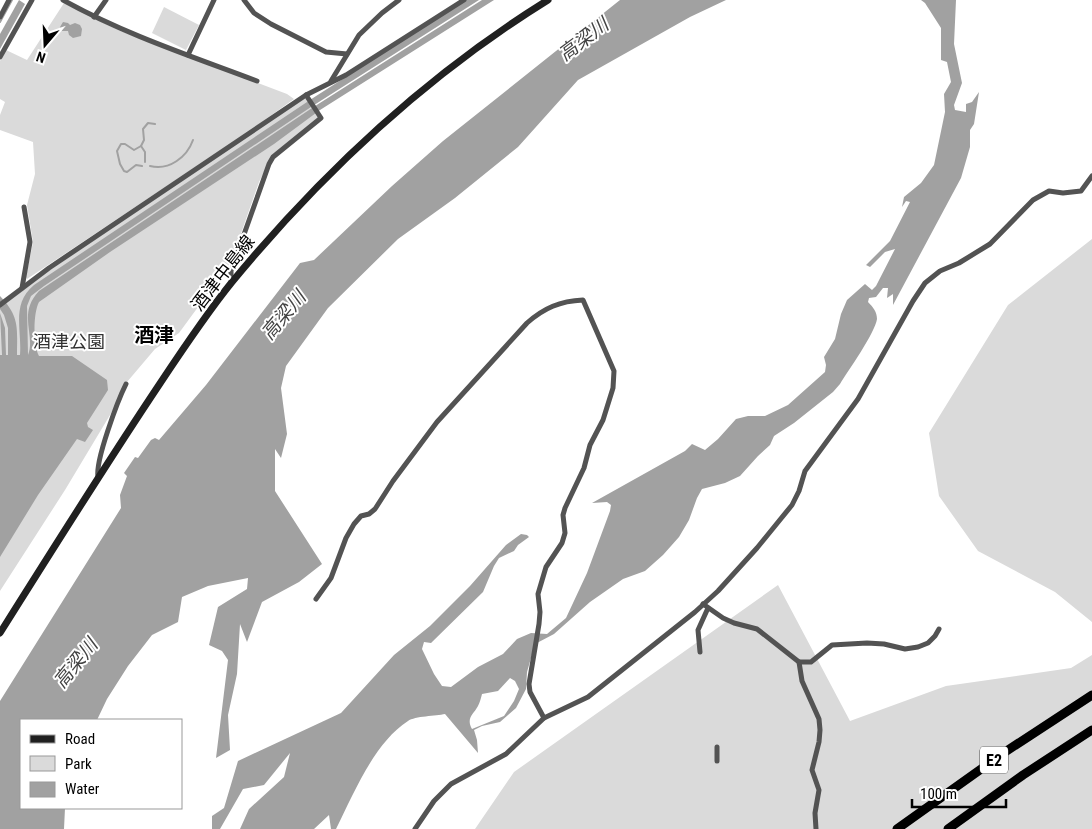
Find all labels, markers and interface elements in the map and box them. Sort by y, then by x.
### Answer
water label: 高梁川 [554,12,615,66]
north arrow [20,20,70,70]
text: N [34,48,47,66]
street label: 酒津中島線 [187,231,259,315]
water label: 高梁川 [256,285,312,345]
district label: 酒津 [134,323,174,347]
park label: 酒津公園 [33,331,105,352]
water label: 高梁川 [49,632,104,693]
legend [20,719,182,809]
text: Road [65,730,95,748]
road number: E2 [980,746,1008,774]
text: Park [65,755,92,773]
scale bar [912,776,1006,808]
text: Water [65,780,100,798]
text: 100 m [920,785,957,803]

